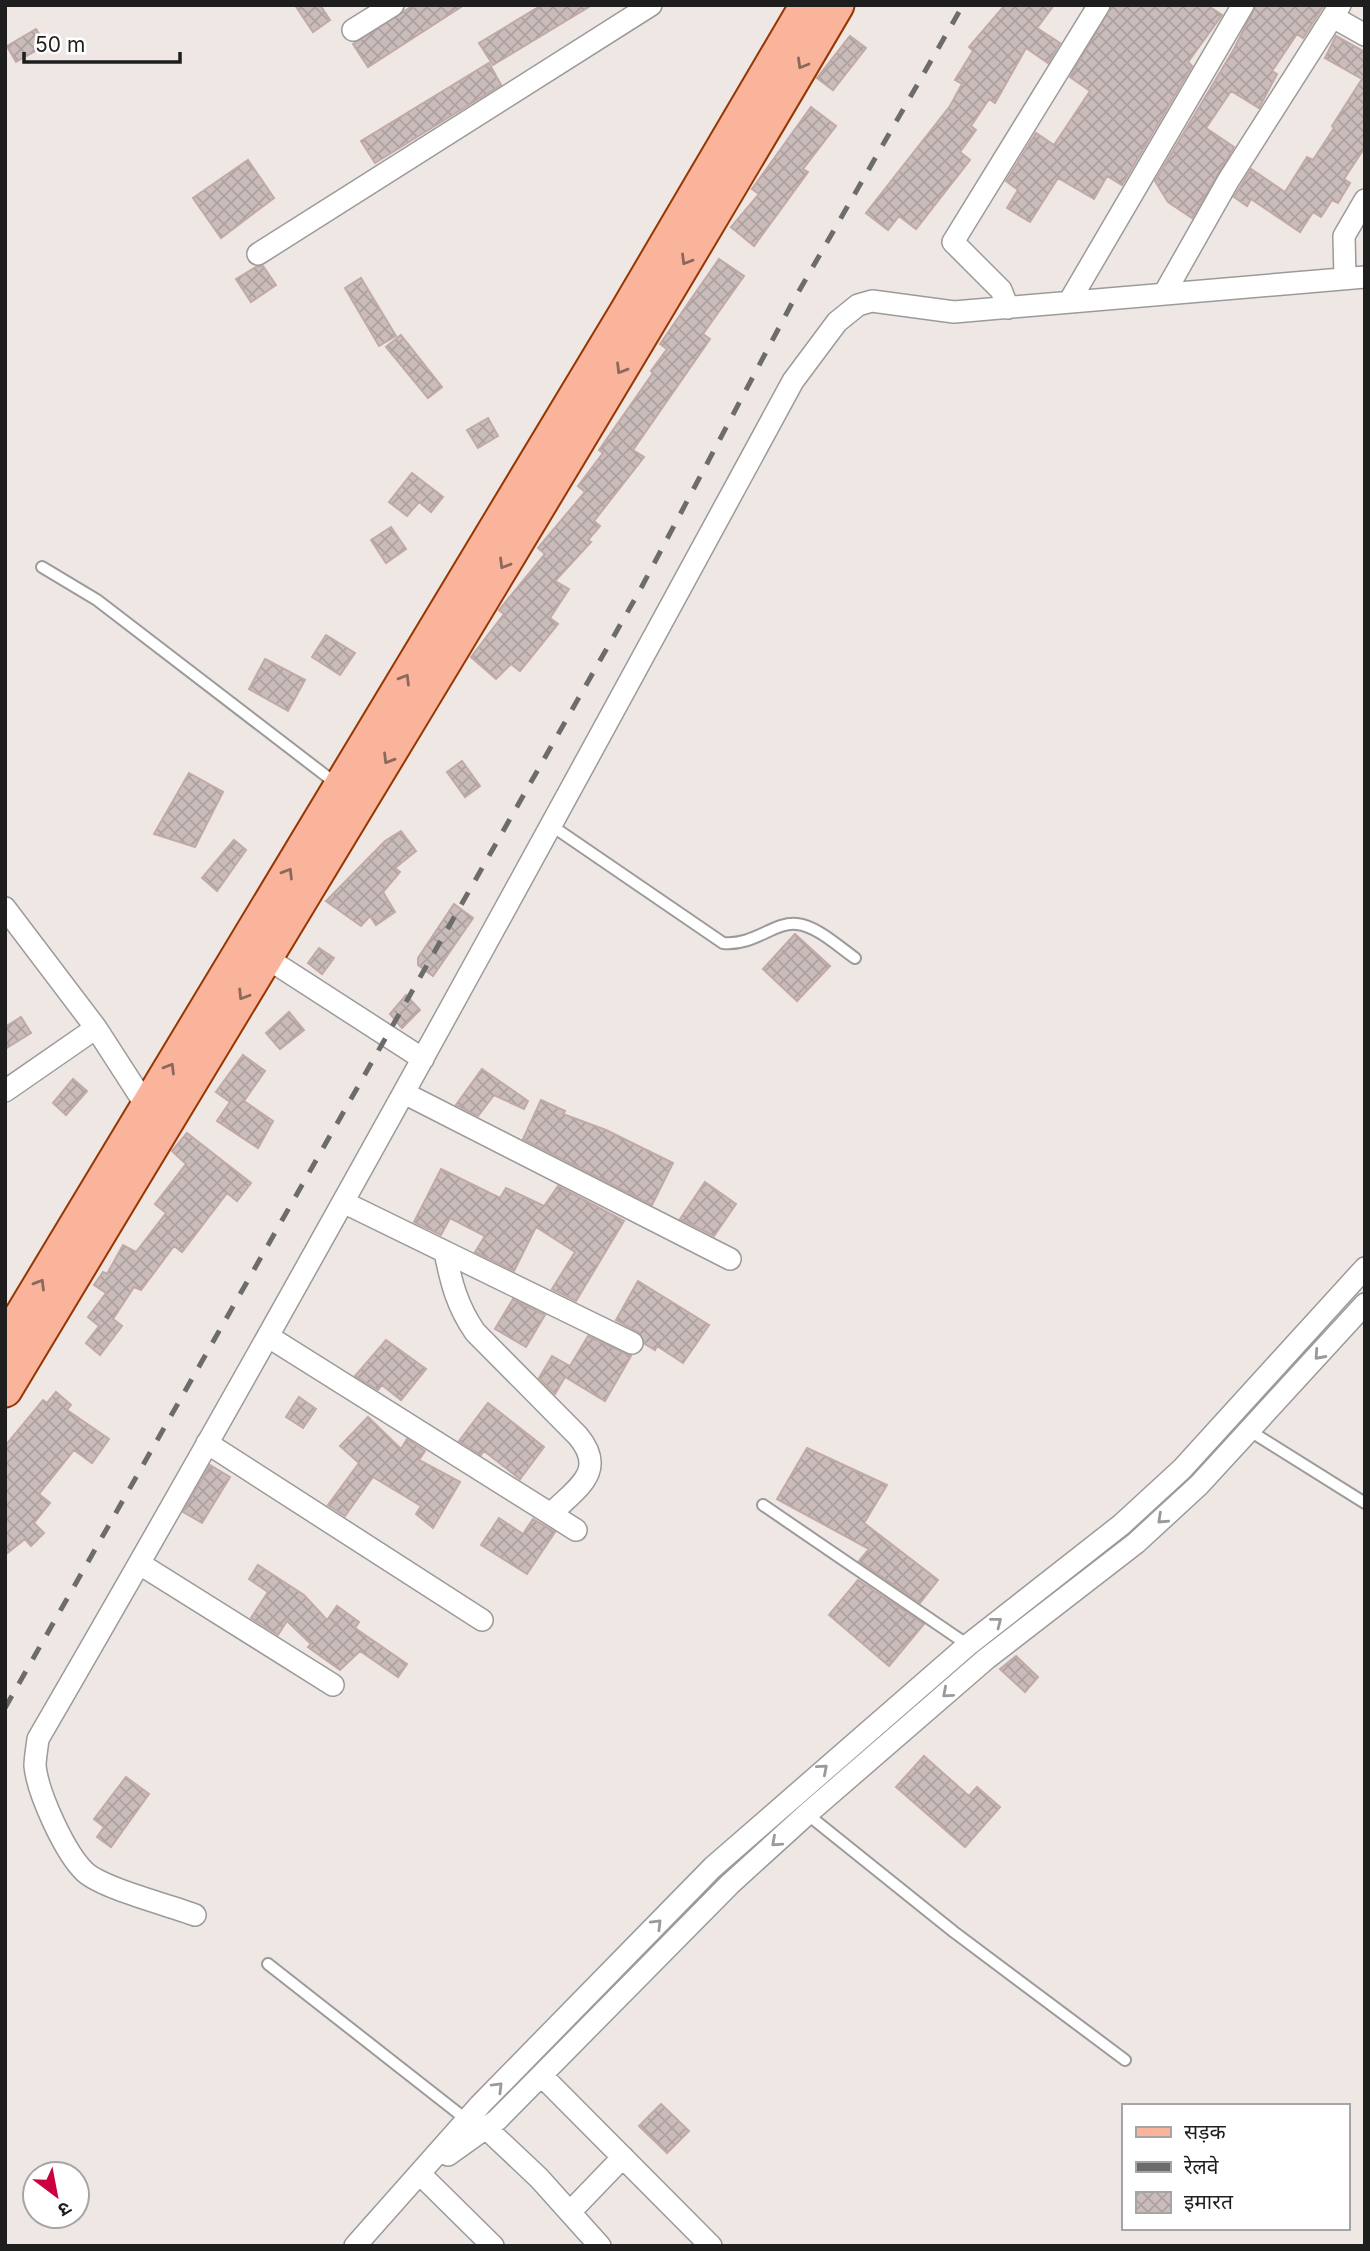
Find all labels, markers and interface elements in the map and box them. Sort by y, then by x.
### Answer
scale bar [24,21,180,65]
text: 50 m [35,32,85,57]
one-way arrow [797,57,810,70]
one-way arrow [682,252,695,265]
one-way arrow [616,361,629,374]
one-way arrow [500,556,513,569]
one-way arrow [397,673,410,686]
one-way arrow [383,752,396,765]
one-way arrow [279,868,292,881]
one-way arrow [238,987,251,1000]
one-way arrow [162,1063,175,1076]
one-way arrow [32,1279,45,1292]
one-way arrow [1315,1347,1327,1360]
one-way arrow [1157,1511,1170,1523]
one-way arrow [989,1618,1002,1630]
one-way arrow [943,1685,956,1697]
one-way arrow [815,1765,828,1777]
one-way arrow [771,1834,784,1846]
one-way arrow [649,1919,662,1932]
one-way arrow [490,2082,503,2095]
legend [1122,2104,1349,2230]
text: सड़क [1184,2119,1226,2144]
text: रेलवे [1183,2154,1219,2179]
north arrow [21,2160,91,2230]
text: इमारत [1184,2189,1234,2214]
text: उ [53,2196,76,2222]

